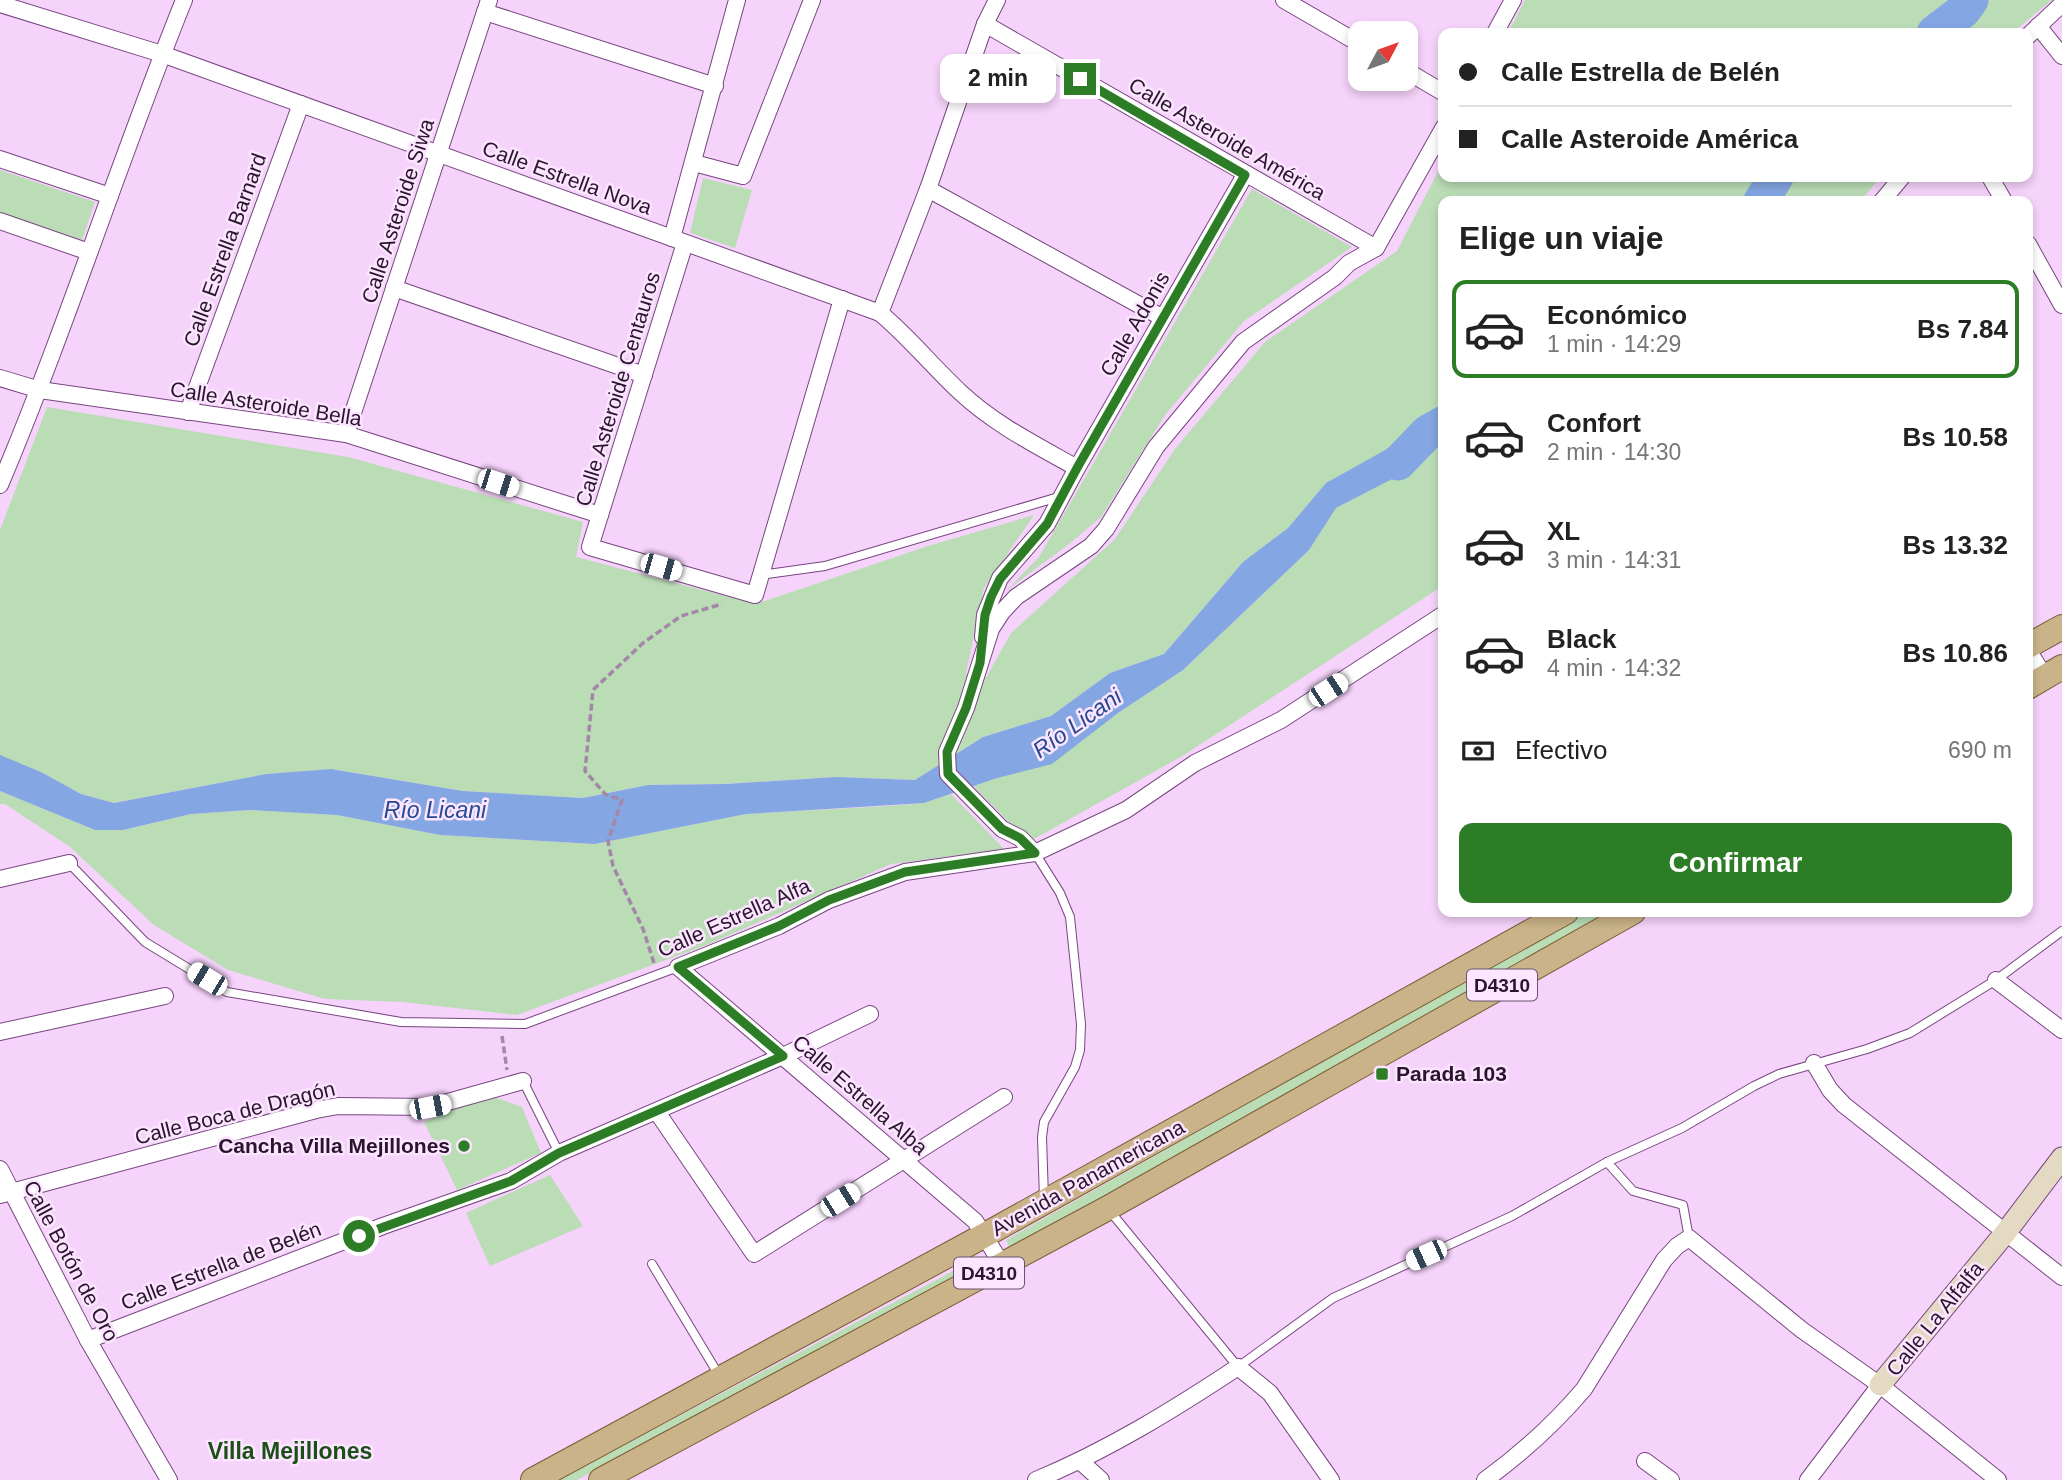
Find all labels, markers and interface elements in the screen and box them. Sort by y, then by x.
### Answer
north arrow [1348,21,1418,91]
map controls [1348,21,1418,91]
callout: 2 min [940,55,1056,104]
text: Calle Estrella de Belén [1501,57,1780,87]
route end [1064,63,1096,95]
text: 2 min [968,65,1028,91]
street label: Calle Asteroide América [1125,73,1330,204]
street label: Calle Asteroide Siwa [357,115,438,306]
text: Calle Asteroide América [1501,124,1798,154]
street label: Calle Estrella Nova [479,136,655,219]
street label: Calle Estrella Barnard [179,150,270,350]
text: Elige un viaje [1459,220,1664,256]
street label: Calle Adonis [1095,267,1174,380]
street label: Calle Asteroide Centauros [571,269,664,509]
icon: car [1463,298,1526,361]
text: Económico [1547,300,1687,330]
text: Bs 7.84 [1917,314,2008,344]
text: 1 min · 14:29 [1547,331,1681,357]
street label: Calle Asteroide Bella [169,377,364,430]
icon: car [1463,406,1526,469]
text: Confort [1547,408,1641,438]
text: Bs 10.58 [1902,422,2008,452]
text: 2 min · 14:30 [1547,439,1681,465]
car [475,467,522,499]
icon: car [1463,514,1526,577]
text: XL [1547,516,1580,546]
text: Bs 13.32 [1902,530,2008,560]
text: 3 min · 14:31 [1547,547,1681,573]
car [638,551,685,583]
icon: car [1463,622,1526,685]
text: Black [1547,624,1616,654]
text: Bs 10.86 [1902,638,2008,668]
text: 4 min · 14:32 [1547,655,1681,681]
car [1305,670,1352,710]
water label: Río Licani [1028,683,1127,763]
icon: cash [1459,732,1497,770]
text: Efectivo [1515,735,1608,765]
text: 690 m [1948,737,2012,763]
water label: Río Licani [384,797,487,823]
button: Confirmar [1459,823,2012,903]
street label: Calle Estrella Alfa [654,873,814,962]
car [184,959,231,999]
road number: D4310 [1467,970,1537,1001]
street label: Calle Estrella Alba [788,1030,932,1159]
place label: Parada 103 [1396,1062,1507,1085]
marker: Parada 103 [1374,1066,1390,1082]
street label: Calle Boca de Dragón [132,1077,337,1149]
car [408,1093,453,1121]
street label: Avenida Panamericana [987,1115,1188,1240]
place label: Cancha Villa Mejillones [218,1134,450,1157]
marker: Cancha Villa Mejillones [456,1138,472,1154]
street label: Calle Botón de Oro [19,1177,124,1345]
car [817,1180,864,1220]
street label: Calle Estrella de Belén [118,1217,324,1314]
route start [343,1220,375,1252]
car [1403,1237,1450,1273]
street label: Calle La Alfalfa [1882,1257,1988,1380]
road number: D4310 [954,1258,1024,1288]
district label: Villa Mejillones [208,1438,372,1464]

